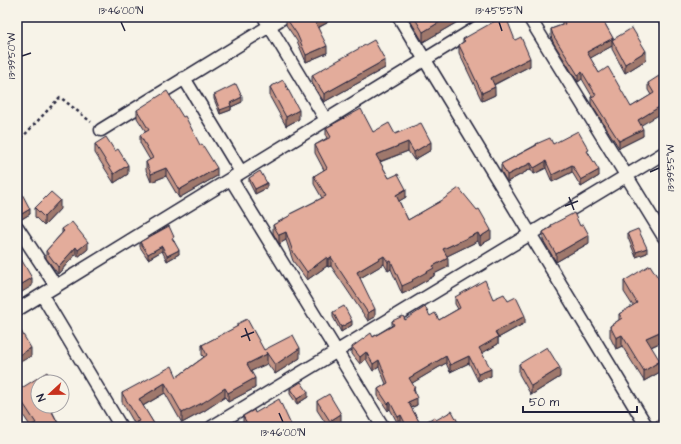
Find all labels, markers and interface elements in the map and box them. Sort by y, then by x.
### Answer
text: 13°46'00"N [99,4,143,18]
text: 13°45'55"N [476,4,522,18]
text: 13°39'50"W [5,32,19,79]
text: 13°39'55"W [664,144,678,191]
north arrow [30,374,70,414]
scale bar [523,388,637,414]
text: N [33,391,49,404]
text: 50 m [529,394,560,411]
text: 13°46'00"N [261,426,305,440]

